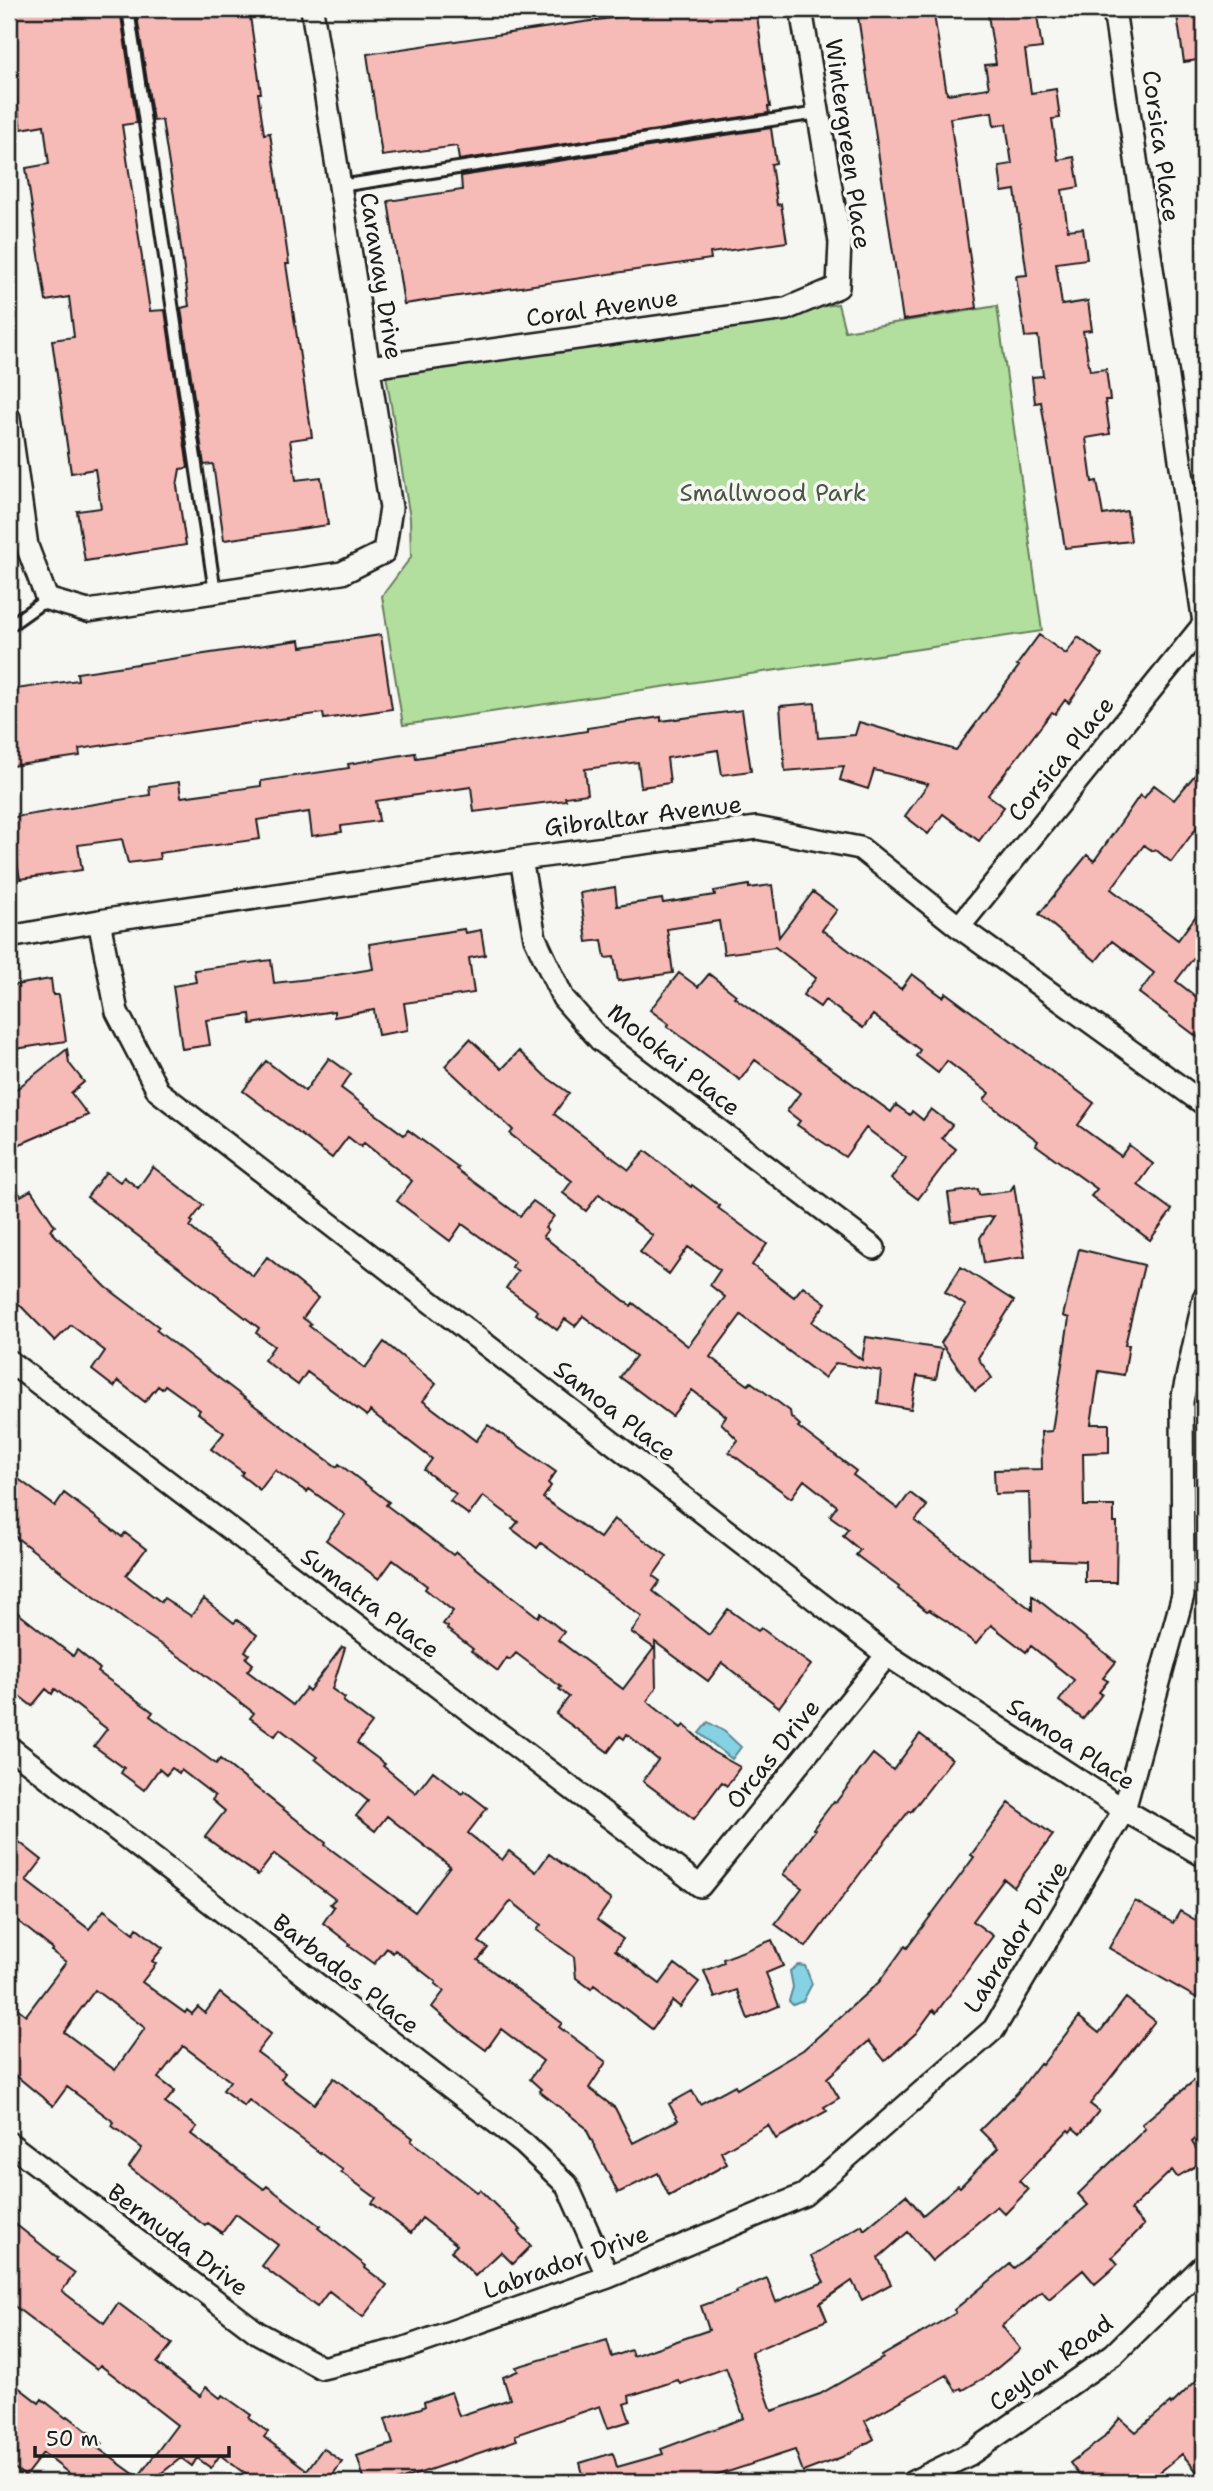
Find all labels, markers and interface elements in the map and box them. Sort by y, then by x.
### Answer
street label: Wintergreen Place [817,37,879,251]
street label: Corsica Place [1135,68,1187,224]
street label: Caraway Drive [352,190,410,362]
street label: Coral Avenue [524,282,680,334]
park label: Smallwood Park [680,477,866,509]
street label: Corsica Place [1001,690,1121,828]
street label: Gibraltar Avenue [542,788,744,844]
street label: Molokai Place [601,996,747,1124]
street label: Samoa Place [547,1353,683,1469]
street label: Sumatra Place [294,1540,446,1666]
street label: Samoa Place [1001,1690,1141,1798]
street label: Orcas Drive [719,1692,827,1816]
street label: Labrador Drive [956,1855,1076,2019]
street label: Barbados Place [266,1907,426,2041]
street label: Bermuda Drive [101,2176,255,2304]
street label: Labrador Drive [479,2217,653,2307]
street label: Ceylon Road [983,2307,1119,2419]
scale bar [35,2414,229,2458]
text: 50 m [46,2425,99,2453]

